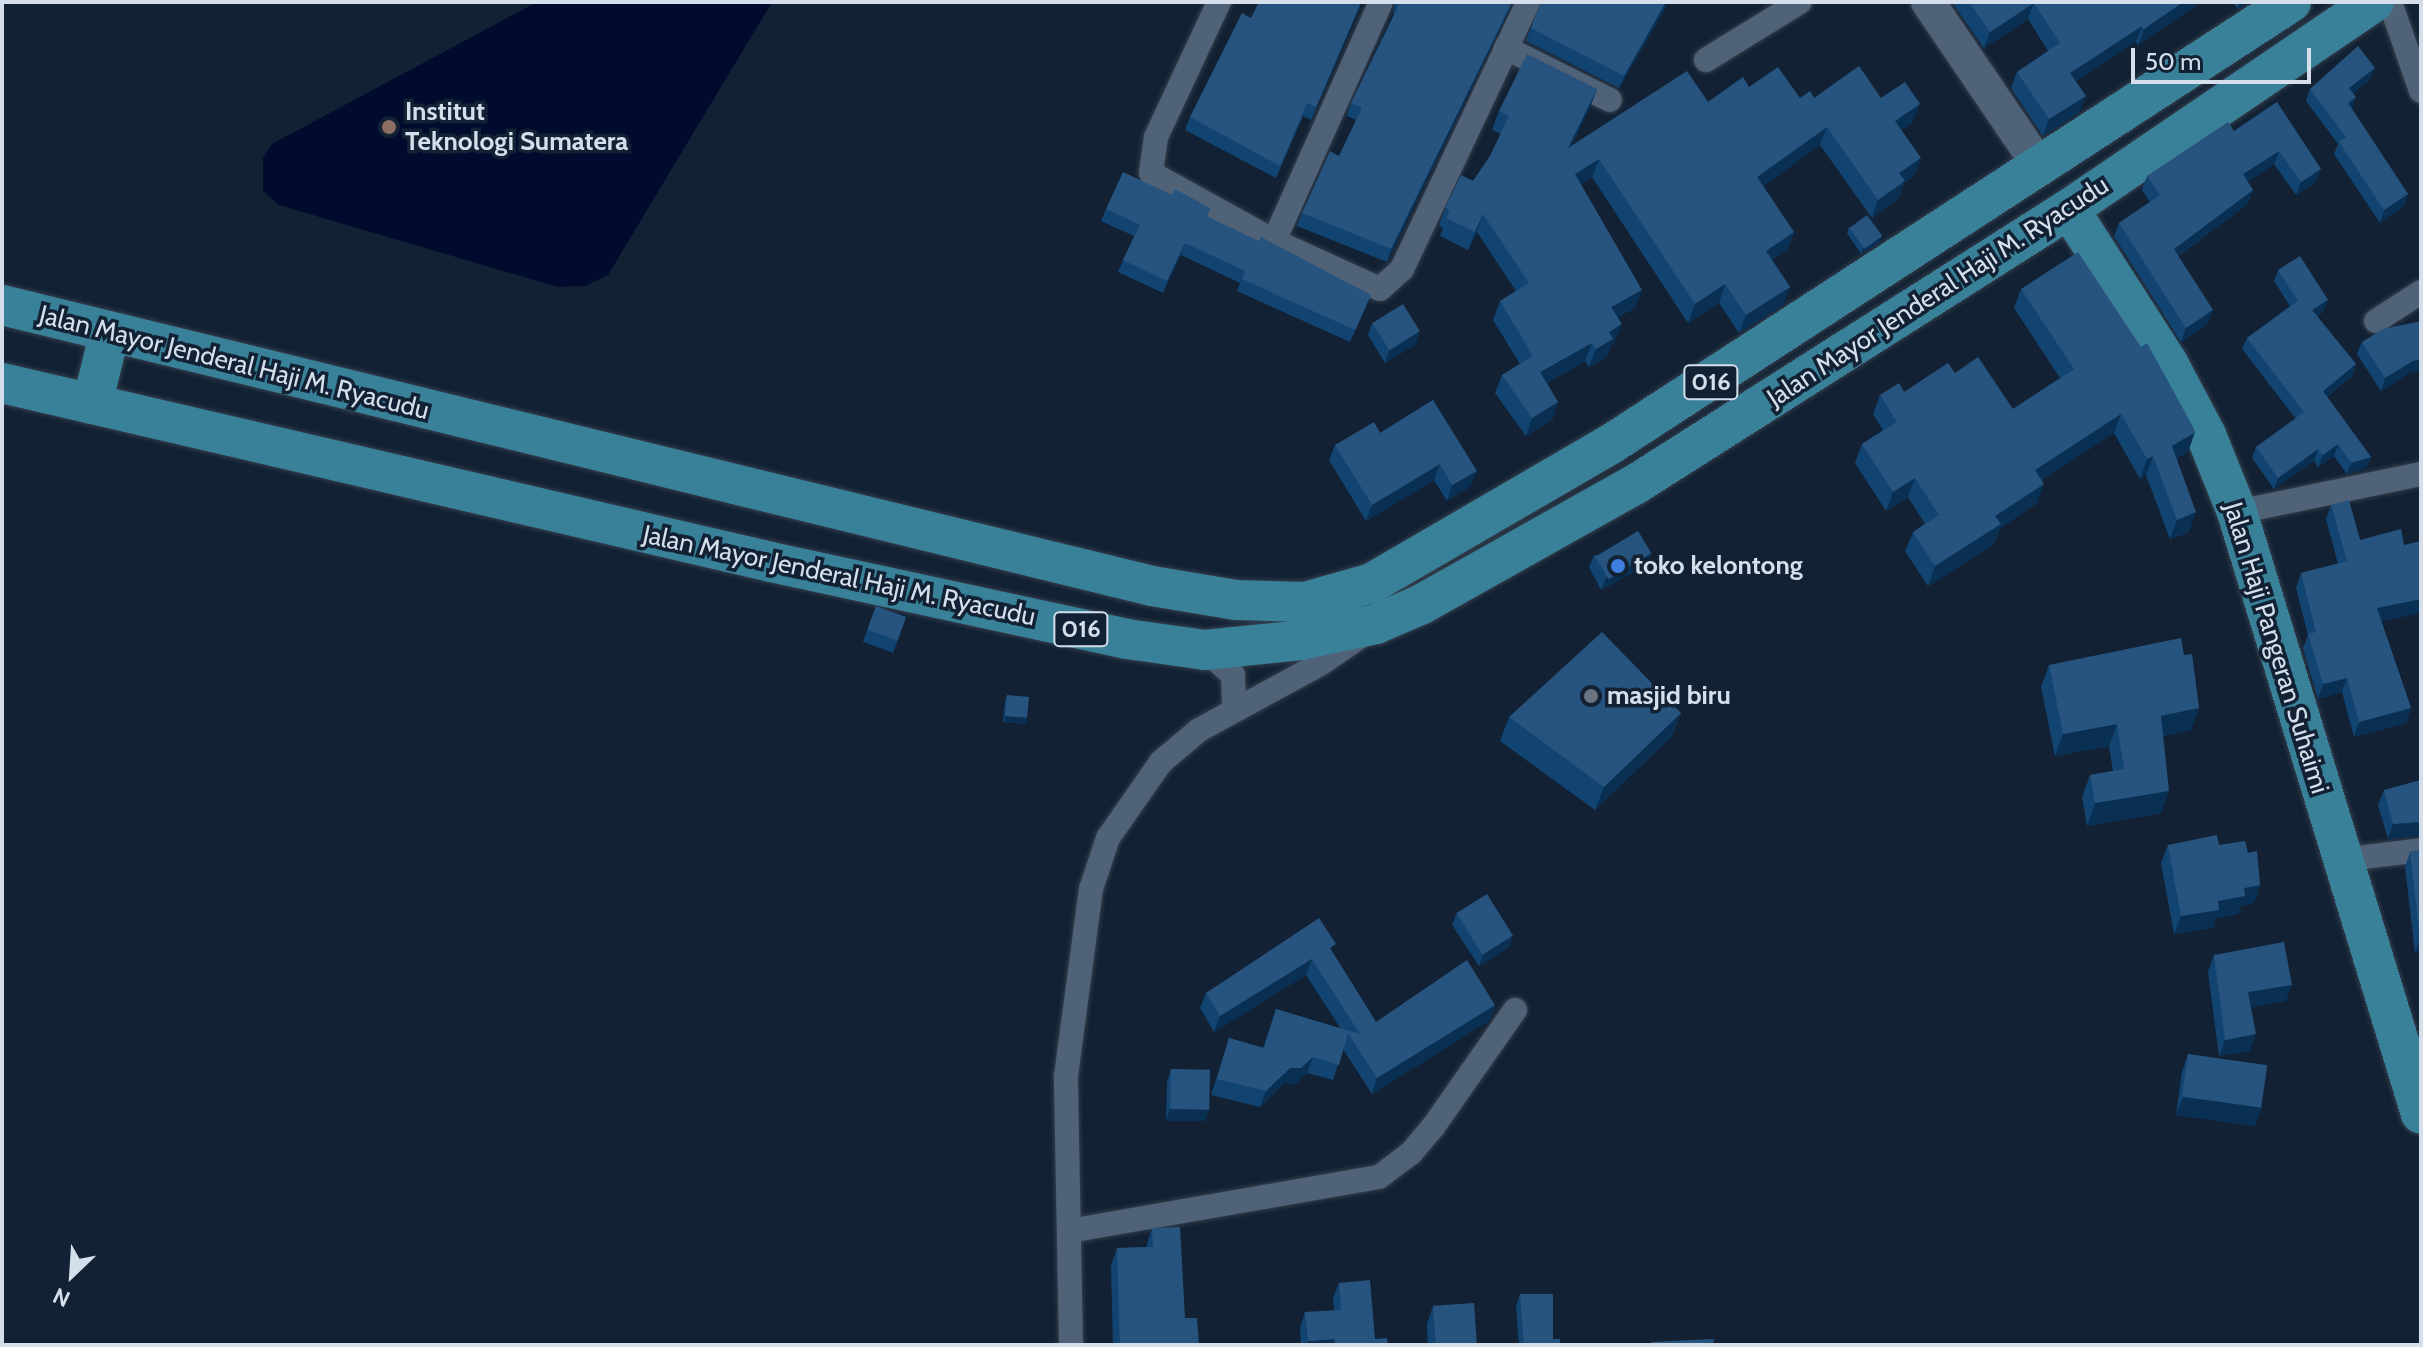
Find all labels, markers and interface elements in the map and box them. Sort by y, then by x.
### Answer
scale bar [2135,32,2315,82]
text: 50 m [2145,47,2201,76]
place label: Institut Teknologi Sumatera [405,96,628,158]
marker: Institut Teknologi Sumatera [380,118,398,136]
street label: Jalan Mayor Jenderal Haji M. Ryacudu [1762,170,2114,414]
street label: Jalan Mayor Jenderal Haji M. Ryacudu [36,299,432,427]
road number: 016 [1683,362,1739,402]
street label: Jalan Haji Pangeran Suhaimi [2217,499,2335,797]
street label: Jalan Mayor Jenderal Haji M. Ryacudu [640,519,1038,633]
place label: toko kelontong [1634,550,1803,582]
marker: toko kelontong [1609,557,1627,575]
road number: 016 [1053,609,1109,649]
place label: masjid biru [1607,680,1731,712]
marker: masjid biru [1582,687,1600,705]
north arrow [32,1235,112,1315]
text: N [49,1282,74,1313]

